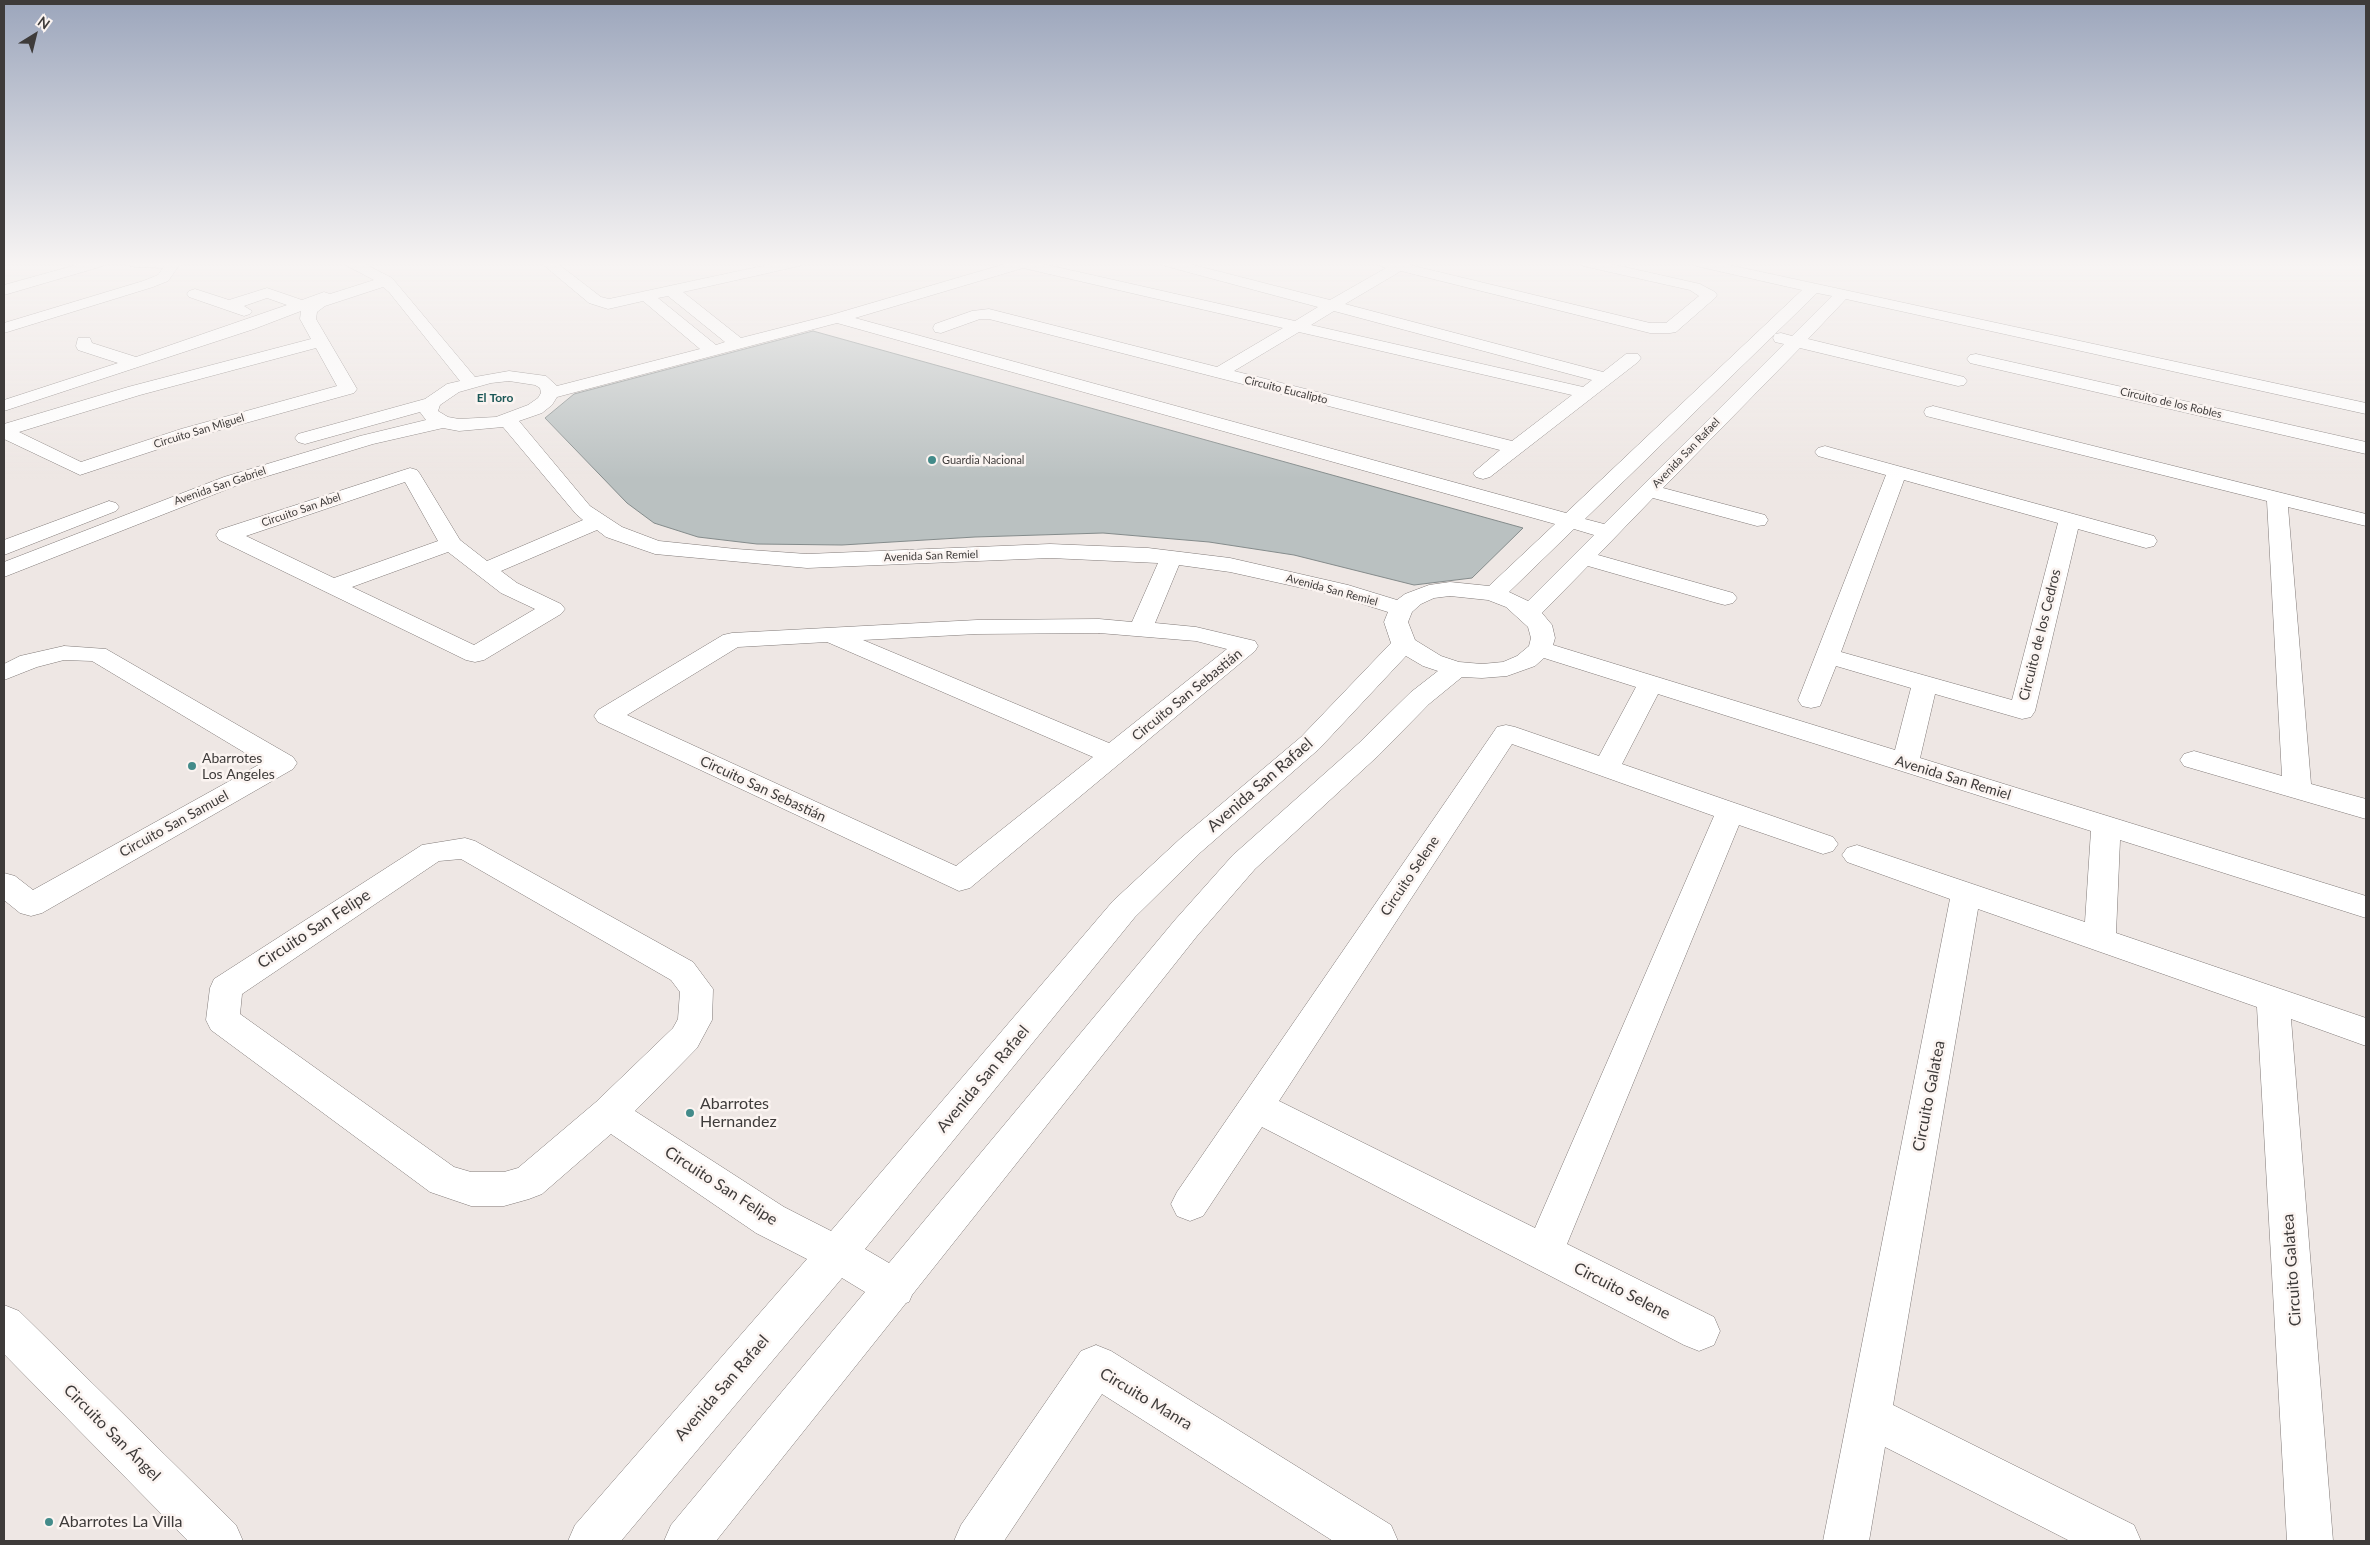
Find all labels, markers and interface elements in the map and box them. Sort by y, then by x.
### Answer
north arrow [10,10,60,60]
text: N [35,12,53,33]
street label: Circuito Eucalipto [1243,373,1329,407]
street label: Circuito de los Robles [2119,385,2223,421]
district label: El Toro [477,391,513,405]
street label: Circuito San Miguel [152,411,246,451]
street label: Avenida San Rafael [1649,415,1723,491]
place label: Guardia Nacional [942,453,1024,467]
marker: Guardia Nacional [926,454,938,466]
street label: Avenida San Gabriel [172,464,268,508]
street label: Circuito San Abel [260,490,342,530]
street label: Avenida San Remiel [884,548,978,564]
street label: Circuito de los Cedros [2016,568,2064,702]
street label: Avenida San Remiel [1285,571,1379,609]
street label: Circuito San Sebastián [1129,645,1245,745]
street label: Avenida San Rafael [1203,734,1317,836]
place label: Abarrotes Los Angeles [202,750,275,782]
street label: Circuito San Sebastián [697,752,829,826]
street label: Avenida San Remiel [1893,752,2013,804]
marker: Abarrotes Los Angeles [186,760,198,772]
street label: Circuito San Samuel [116,787,232,861]
street label: Circuito Selene [1377,833,1443,919]
street label: Circuito San Felipe [254,885,374,973]
street label: Avenida San Rafael [933,1022,1033,1136]
street label: Circuito Galatea [1909,1039,1949,1153]
place label: Abarrotes Hernandez [700,1094,777,1132]
marker: Abarrotes Hernandez [684,1107,696,1119]
street label: Circuito San Felipe [661,1142,781,1230]
street label: Circuito Galatea [2278,1213,2306,1327]
street label: Circuito Selene [1570,1258,1674,1324]
street label: Avenida San Rafael [671,1331,773,1445]
street label: Circuito Manra [1096,1364,1196,1434]
street label: Circuito San Ángel [60,1381,164,1485]
place label: Abarrotes La Villa [59,1512,183,1532]
marker: Abarrotes La Villa [43,1516,55,1528]

